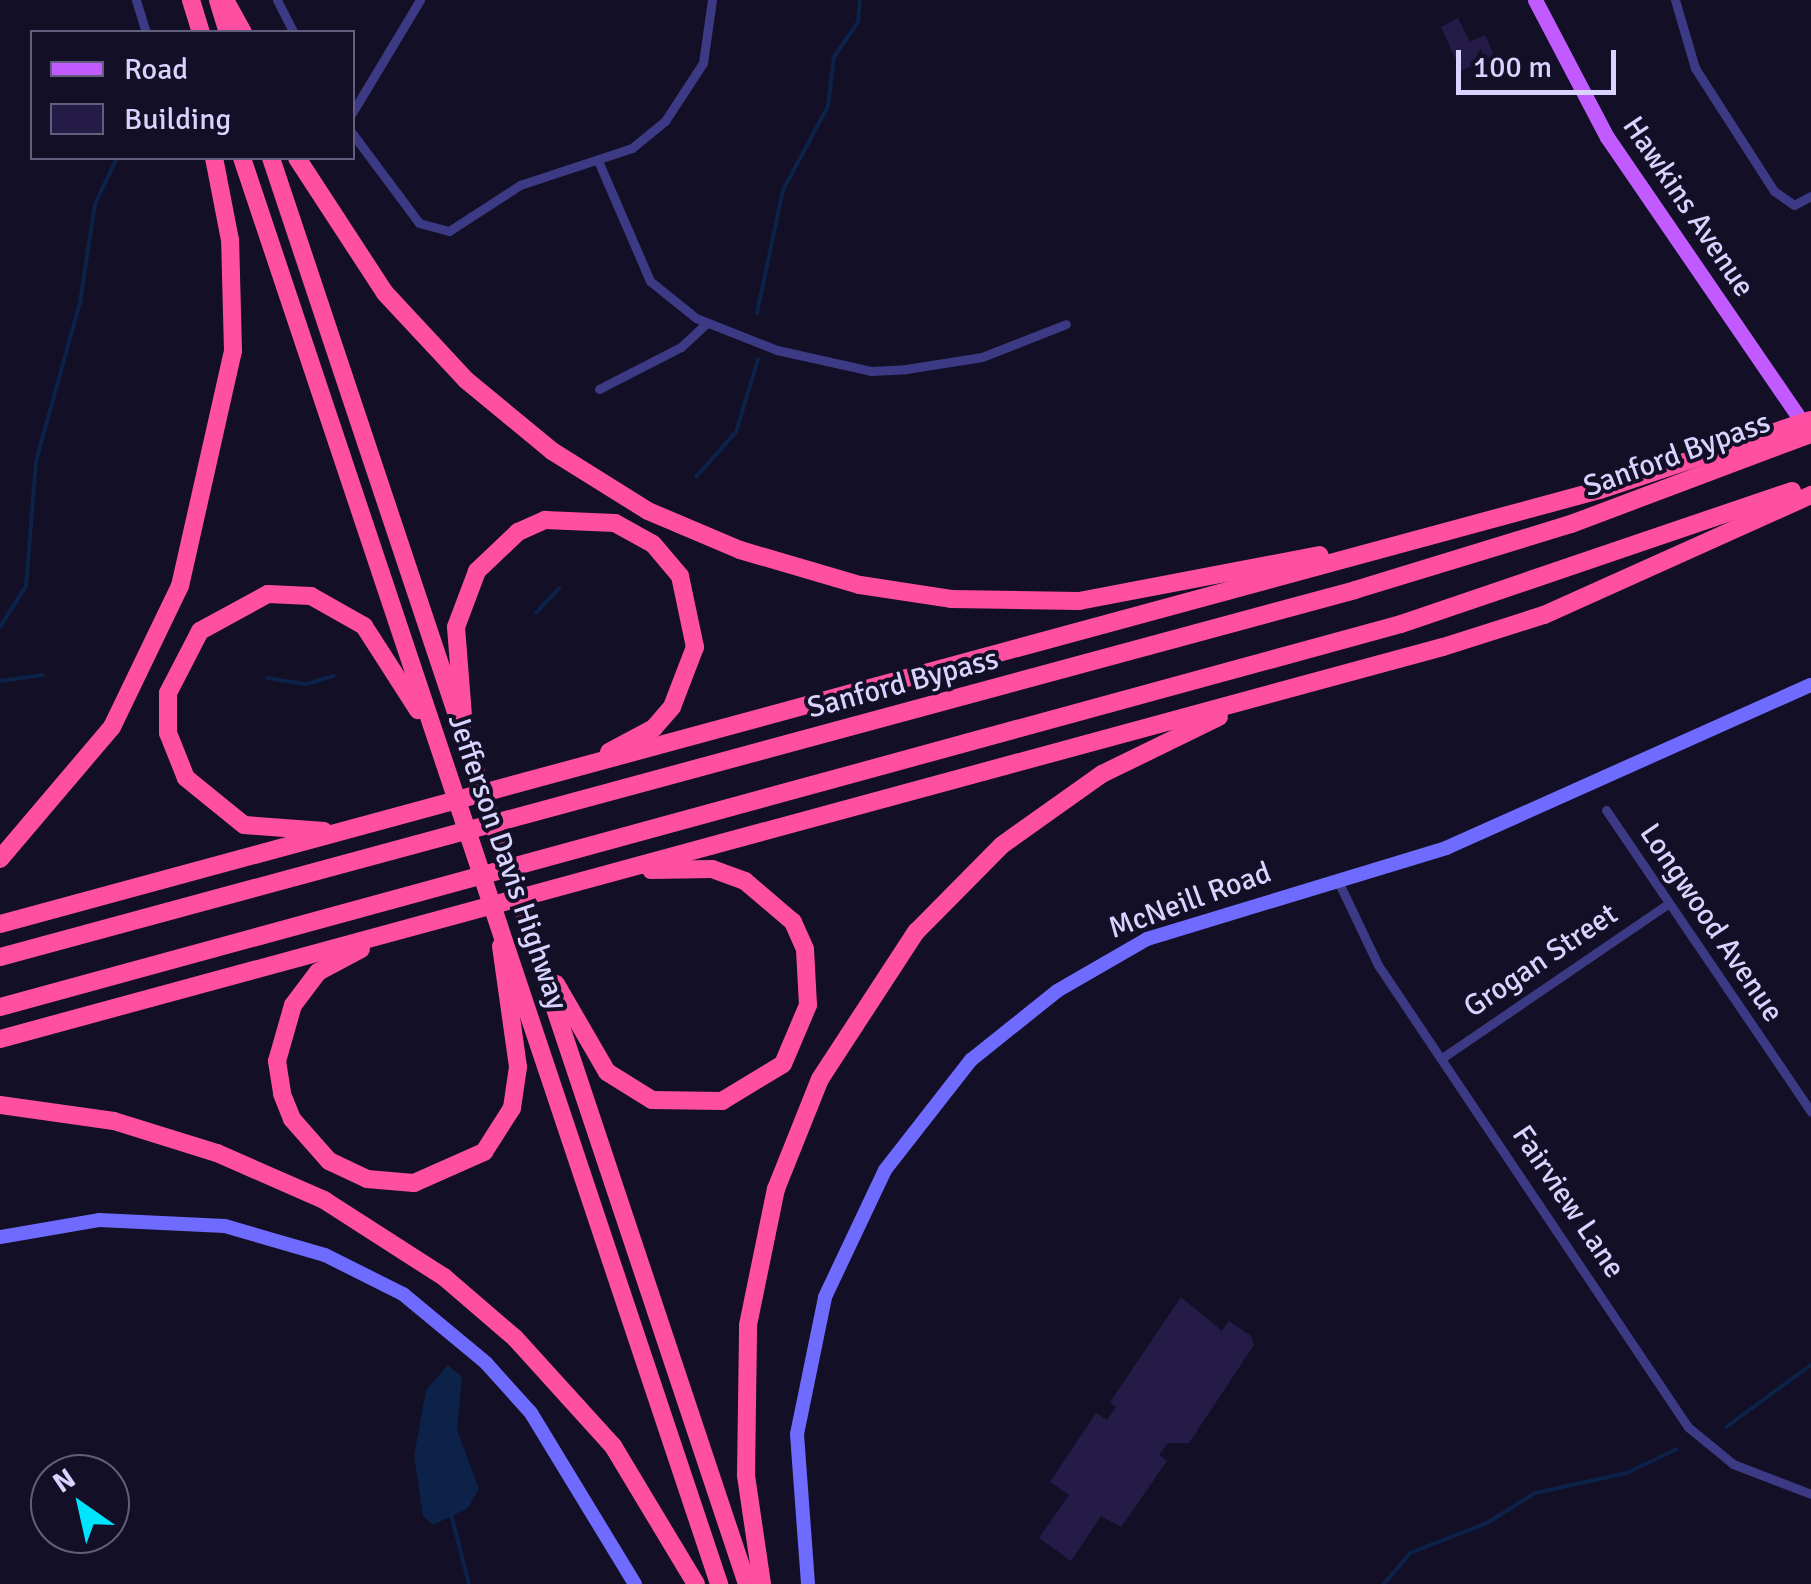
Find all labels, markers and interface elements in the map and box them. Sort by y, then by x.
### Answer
legend [30,30,355,160]
scale bar [1461,30,1621,92]
text: 100 m [1473,49,1552,86]
text: Road [124,51,188,88]
text: Building [124,101,231,138]
street label: Hawkins Avenue [1614,110,1762,304]
street label: Sanford Bypass [1579,405,1775,505]
street label: Sanford Bypass [804,641,1002,727]
street label: Jefferson Davis Highway [439,709,575,1015]
street label: Longwood Avenue [1631,817,1791,1029]
street label: McNeill Road [1104,855,1276,947]
street label: Grogan Street [1457,896,1625,1026]
street label: Fairview Lane [1504,1119,1632,1285]
north arrow [30,1454,130,1554]
text: N [47,1461,82,1500]

